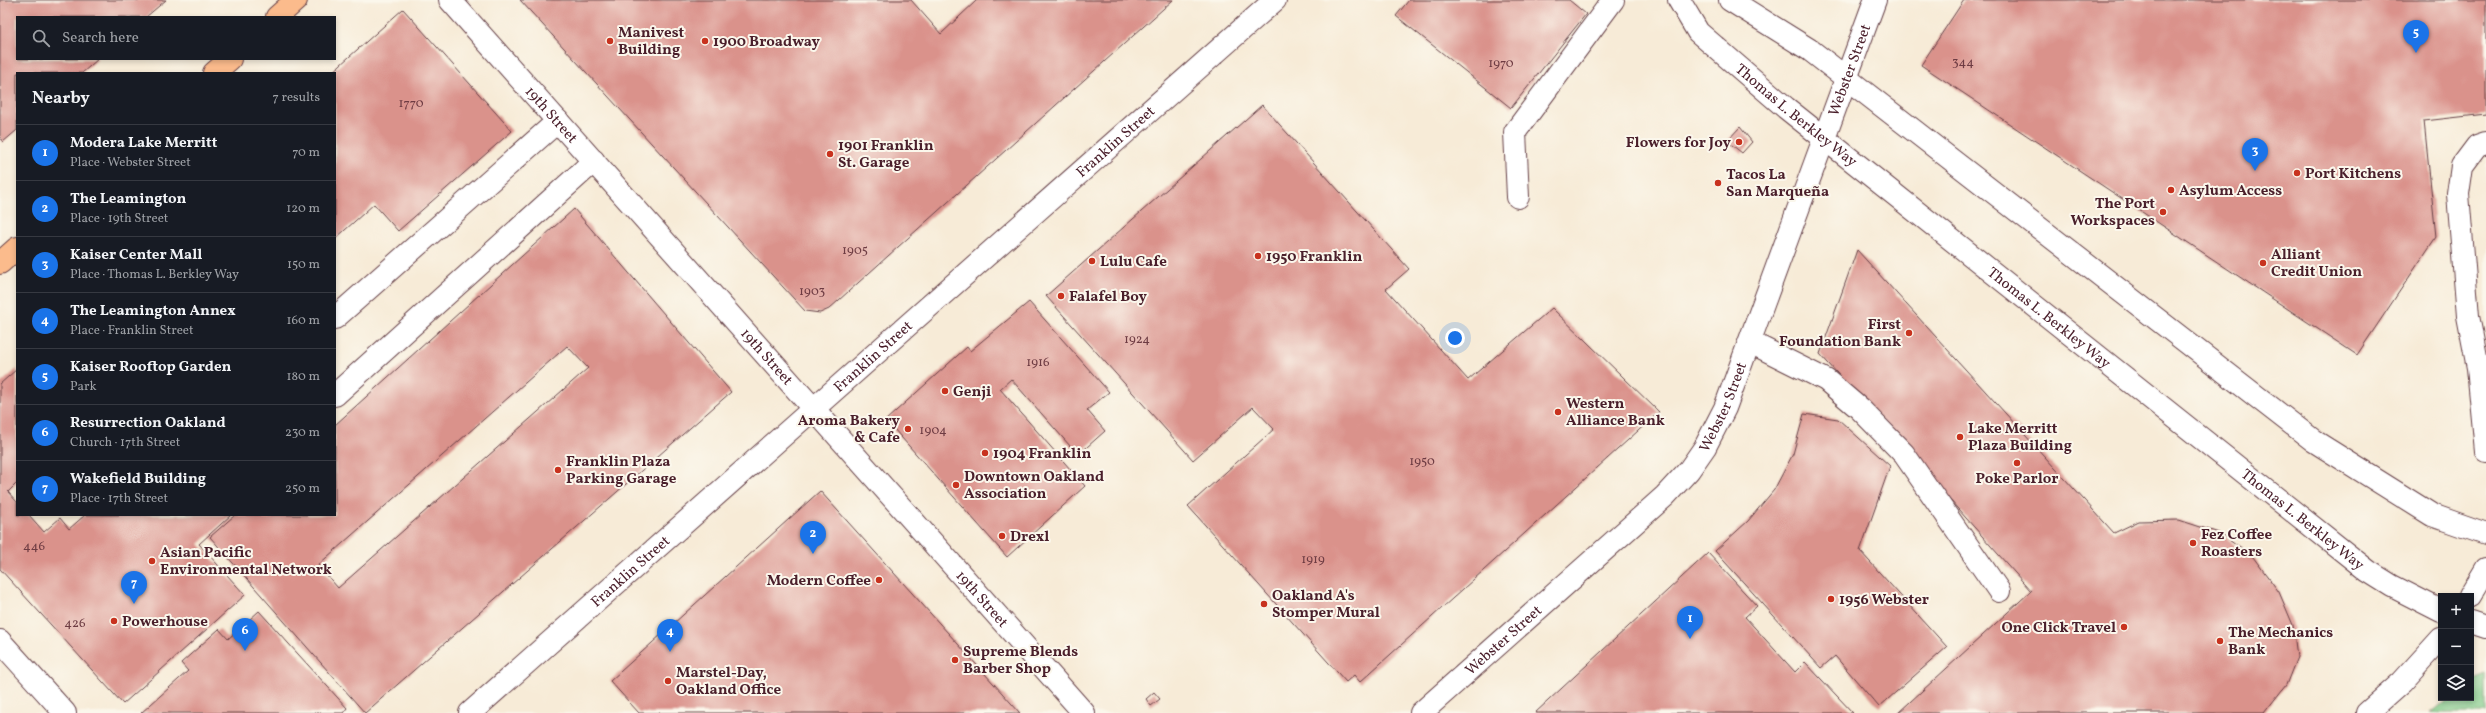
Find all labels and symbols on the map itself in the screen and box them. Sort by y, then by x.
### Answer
pin: 5 [2403,20,2429,53]
street label: Webster Street [1824,21,1877,119]
place label: Manivest Building [618,23,684,61]
place label: 1900 Broadway [713,32,821,53]
marker: Manivest Building [605,36,615,46]
marker: 1900 Broadway [700,36,710,46]
house number: 344 [1952,54,1974,72]
house number: 1970 [1488,55,1514,73]
street label: Thomas L. Berkley Way [1730,60,1861,173]
street label: 19th Street [519,82,582,149]
house number: 1770 [399,95,424,113]
street label: Franklin Street [1072,102,1160,183]
place label: Flowers for Joy [1626,133,1732,154]
place label: 1901 Franklin St. Garage [838,136,934,174]
marker: Flowers for Joy [1734,137,1744,147]
pin: 3 [2242,138,2268,171]
marker: 1901 Franklin St. Garage [825,149,835,159]
place label: Port Kitchens [2305,164,2401,185]
place label: Tacos La San Marqueña [1726,165,1829,203]
marker: Port Kitchens [2292,168,2302,178]
marker: Tacos La San Marqueña [1713,178,1723,188]
place label: Asylum Access [2179,181,2282,202]
marker: Asylum Access [2166,185,2176,195]
place label: The Port Workspaces [2071,194,2155,232]
marker: The Port Workspaces [2158,207,2168,217]
house number: 1905 [842,242,868,260]
place label: Alliant Credit Union [2271,245,2362,283]
place label: 1950 Franklin [1266,247,1362,268]
marker: 1950 Franklin [1253,251,1263,261]
place label: Lulu Cafe [1100,252,1167,273]
marker: Lulu Cafe [1087,256,1097,266]
marker: Alliant Credit Union [2258,258,2268,268]
street label: Thomas L. Berkley Way [1982,263,2115,374]
house number: 1903 [799,283,825,301]
place label: Falafel Boy [1069,287,1148,308]
marker: Falafel Boy [1056,291,1066,301]
place label: First Foundation Bank [1779,315,1901,353]
street label: Franklin Street [830,317,918,398]
street label: 19th Street [735,324,797,391]
your location [1445,328,1465,348]
marker: First Foundation Bank [1904,328,1914,338]
house number: 1924 [1124,331,1150,349]
house number: 1916 [1026,354,1050,372]
street label: Webster Street [1695,359,1753,456]
place label: Genji [953,382,991,403]
marker: Genji [940,386,950,396]
place label: Western Alliance Bank [1566,394,1665,432]
marker: Western Alliance Bank [1553,407,1563,417]
place label: Aroma Bakery & Cafe [798,411,901,449]
place label: Lake Merritt Plaza Building [1968,419,2072,457]
house number: 1904 [919,422,947,440]
marker: Aroma Bakery & Cafe [903,424,913,434]
marker: Lake Merritt Plaza Building [1955,432,1965,442]
place label: 1904 Franklin [993,444,1091,465]
marker: 1904 Franklin [980,448,990,458]
place label: Franklin Plaza Parking Garage [566,452,677,490]
house number: 1950 [1409,453,1435,471]
marker: Poke Parlor [2012,458,2022,468]
marker: Franklin Plaza Parking Garage [553,465,563,475]
street label: Thomas L. Berkley Way [2236,465,2368,576]
place label: Downtown Oakland Association [964,467,1104,505]
place label: Poke Parlor [1976,469,2058,490]
marker: Downtown Oakland Association [951,480,961,490]
pin: 2 [800,521,826,554]
place label: Fez Coffee Roasters [2201,525,2272,563]
place label: Drexl [1010,527,1049,548]
street label: Franklin Street [587,531,675,613]
marker: Drexl [997,531,1007,541]
house number: 446 [23,538,45,556]
marker: Fez Coffee Roasters [2188,538,2198,548]
place label: Asian Pacific Environmental Network [160,543,332,581]
house number: 1919 [1301,551,1325,569]
marker: Asian Pacific Environmental Network [147,556,157,566]
street label: 19th Street [950,566,1012,633]
pin: 7 [121,571,147,604]
place label: Modern Coffee [767,571,871,592]
marker: Modern Coffee [874,575,884,585]
place label: Oakland A's Stomper Mural [1272,586,1380,624]
place label: 1956 Webster [1839,590,1929,611]
marker: 1956 Webster [1826,594,1836,604]
marker: Oakland A's Stomper Mural [1259,599,1269,609]
street label: Webster Street [1461,601,1547,681]
pin: 1 [1677,606,1703,639]
place label: Powerhouse [122,612,208,633]
house number: 426 [64,615,86,633]
marker: Powerhouse [109,616,119,626]
pin: 6 [232,618,258,651]
place label: One Click Travel [2001,618,2116,639]
pin: 4 [657,619,683,652]
marker: One Click Travel [2119,622,2129,632]
place label: The Mechanics Bank [2228,623,2333,661]
marker: The Mechanics Bank [2215,636,2225,646]
place label: Supreme Blends Barber Shop [963,642,1078,680]
marker: Supreme Blends Barber Shop [950,655,960,665]
place label: Marstel-Day, Oakland Office [676,663,782,701]
marker: Marstel-Day, Oakland Office [663,676,673,686]

